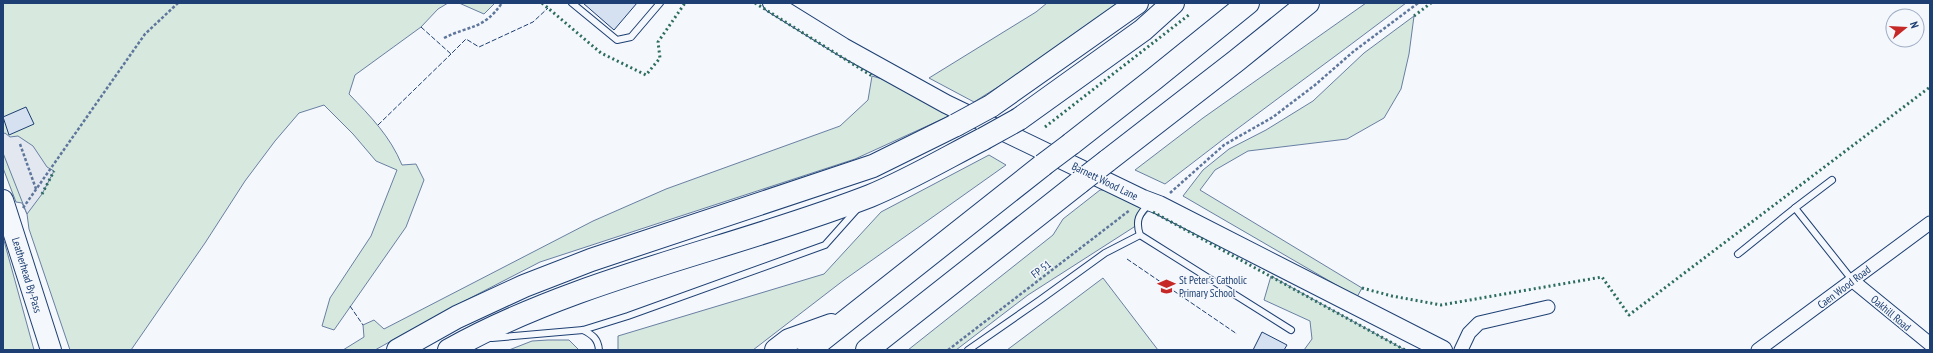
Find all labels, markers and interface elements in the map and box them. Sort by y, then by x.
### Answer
north arrow [1885,8,1925,48]
text: N [1907,20,1922,30]
street label: Barnett Wood Lane [1070,159,1141,203]
street label: Leatherhead By-Pass [9,235,45,315]
street label: FP 51 [1028,257,1054,281]
street label: Caen Wood Road [1815,262,1874,312]
place label: St Peter's Catholic Primary School [1179,273,1247,300]
school or university icon: St Peter's Catholic Primary School [1156,276,1176,296]
street label: Oakhill Road [1868,292,1914,334]

